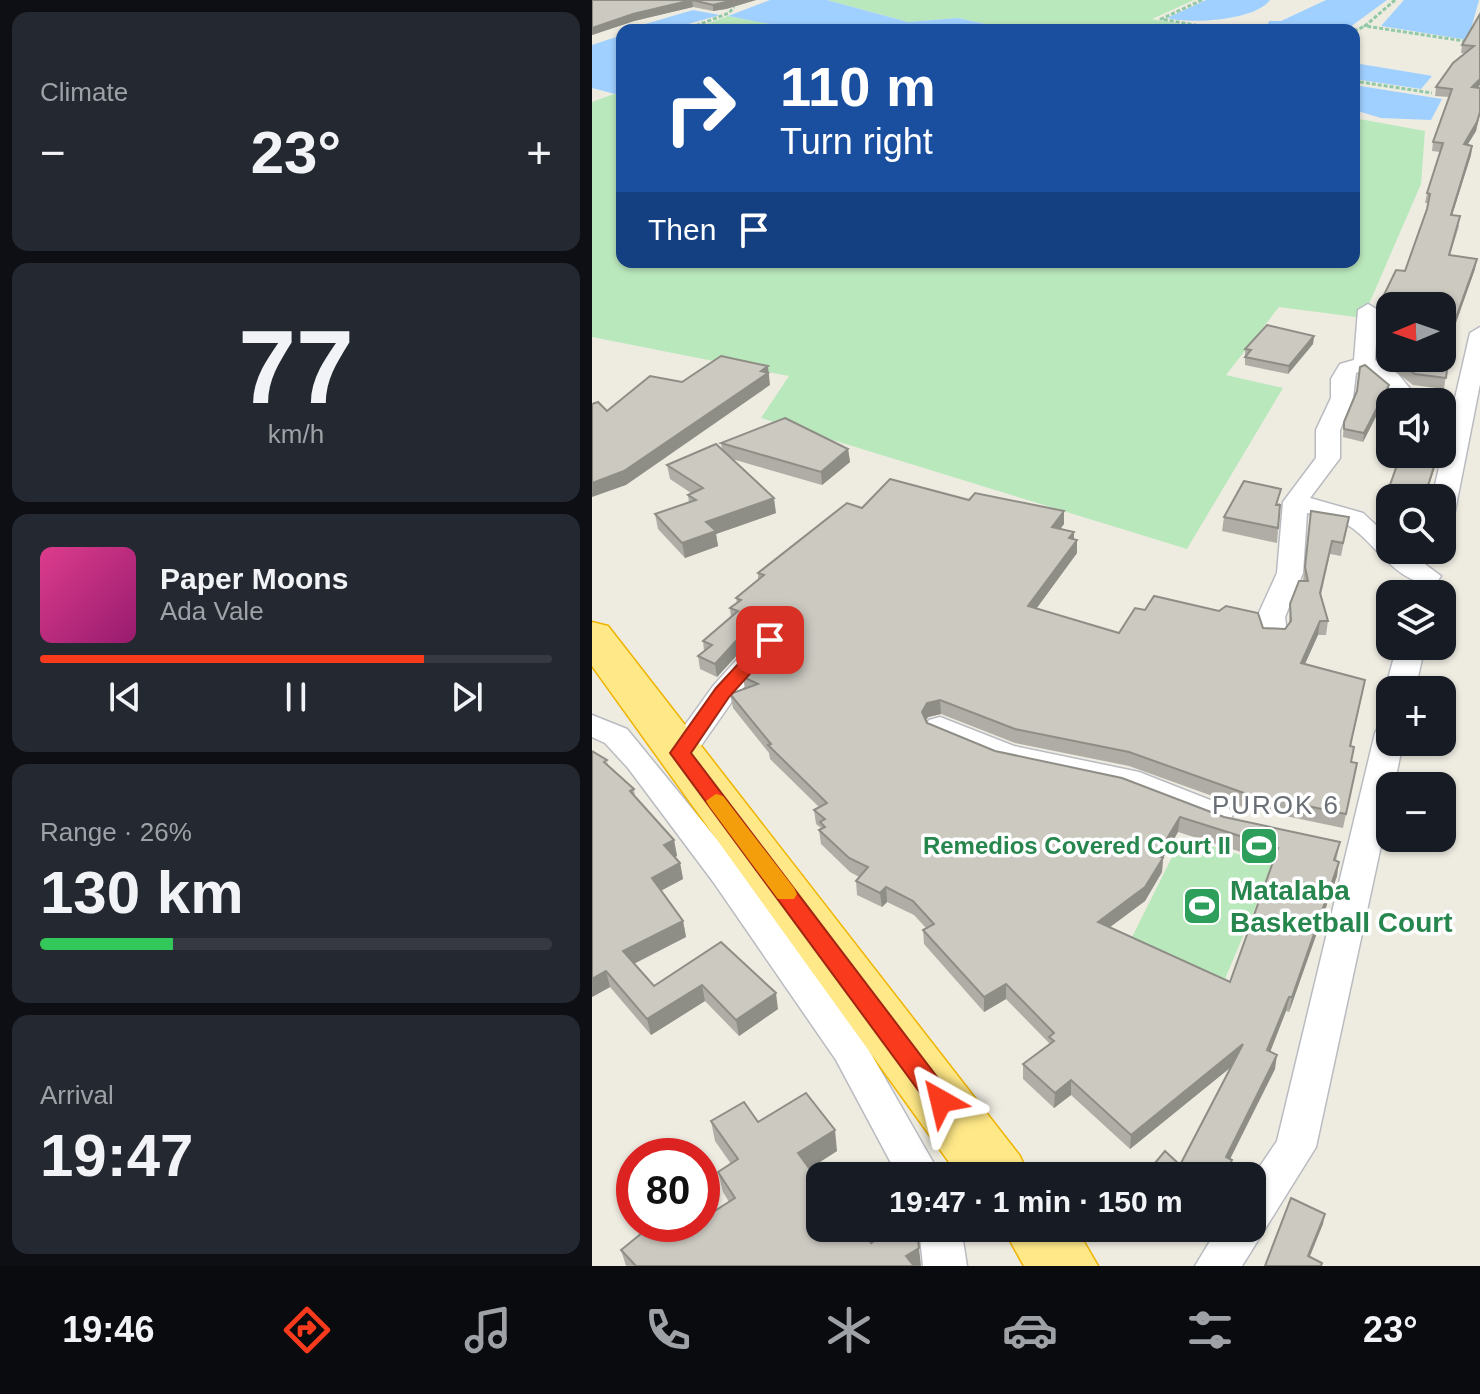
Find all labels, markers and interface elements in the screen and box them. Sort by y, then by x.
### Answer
text: 110 m [780,55,936,118]
icon: right [648,56,752,160]
text: Climate [40,77,128,107]
text: 23° [251,119,341,186]
text: Turn right [780,121,933,162]
text: − [40,128,66,177]
text: + [526,128,552,177]
icon: arrive [732,208,776,252]
text: Then [648,213,716,246]
north arrow [1376,292,1456,372]
map controls [1376,292,1456,852]
text: 77 [238,309,354,425]
button: sound [1376,388,1456,468]
text: km/h [268,419,324,449]
button: search [1376,484,1456,564]
text: Paper Moons [160,562,348,595]
button: layers [1376,580,1456,660]
text: Ada Vale [160,596,264,626]
pin [736,606,804,674]
icon: arrive [748,618,792,662]
icon: previous [103,675,147,719]
icon: pause [274,675,318,719]
icon: next [445,675,489,719]
button: + [1376,676,1456,756]
button: − [1376,772,1456,852]
district label: PUROK 6 [1212,790,1340,820]
text: Range · 26% [40,817,192,847]
sports icon: Remedios Covered Court II [1238,825,1280,867]
place label: Remedios Covered Court II [923,832,1231,859]
text: 130 km [40,859,244,926]
place label: Matalaba Basketball Court [1230,875,1453,938]
sports icon: Matalaba Basketball Court [1181,885,1223,927]
position arrow [899,1059,983,1143]
text: Arrival [40,1080,114,1110]
text: 19:47 [40,1122,193,1189]
speed limit sign: 80 [616,1138,720,1242]
text: 19:47 · 1 min · 150 m [889,1185,1183,1218]
icon: directions [279,1302,335,1358]
icon: music [460,1302,516,1358]
icon: phone [640,1302,696,1358]
icon: climate [821,1302,877,1358]
icon: car [1002,1302,1058,1358]
icon: filters [1182,1302,1238,1358]
text: 19:46 [62,1309,154,1350]
text: 23° [1363,1309,1418,1350]

